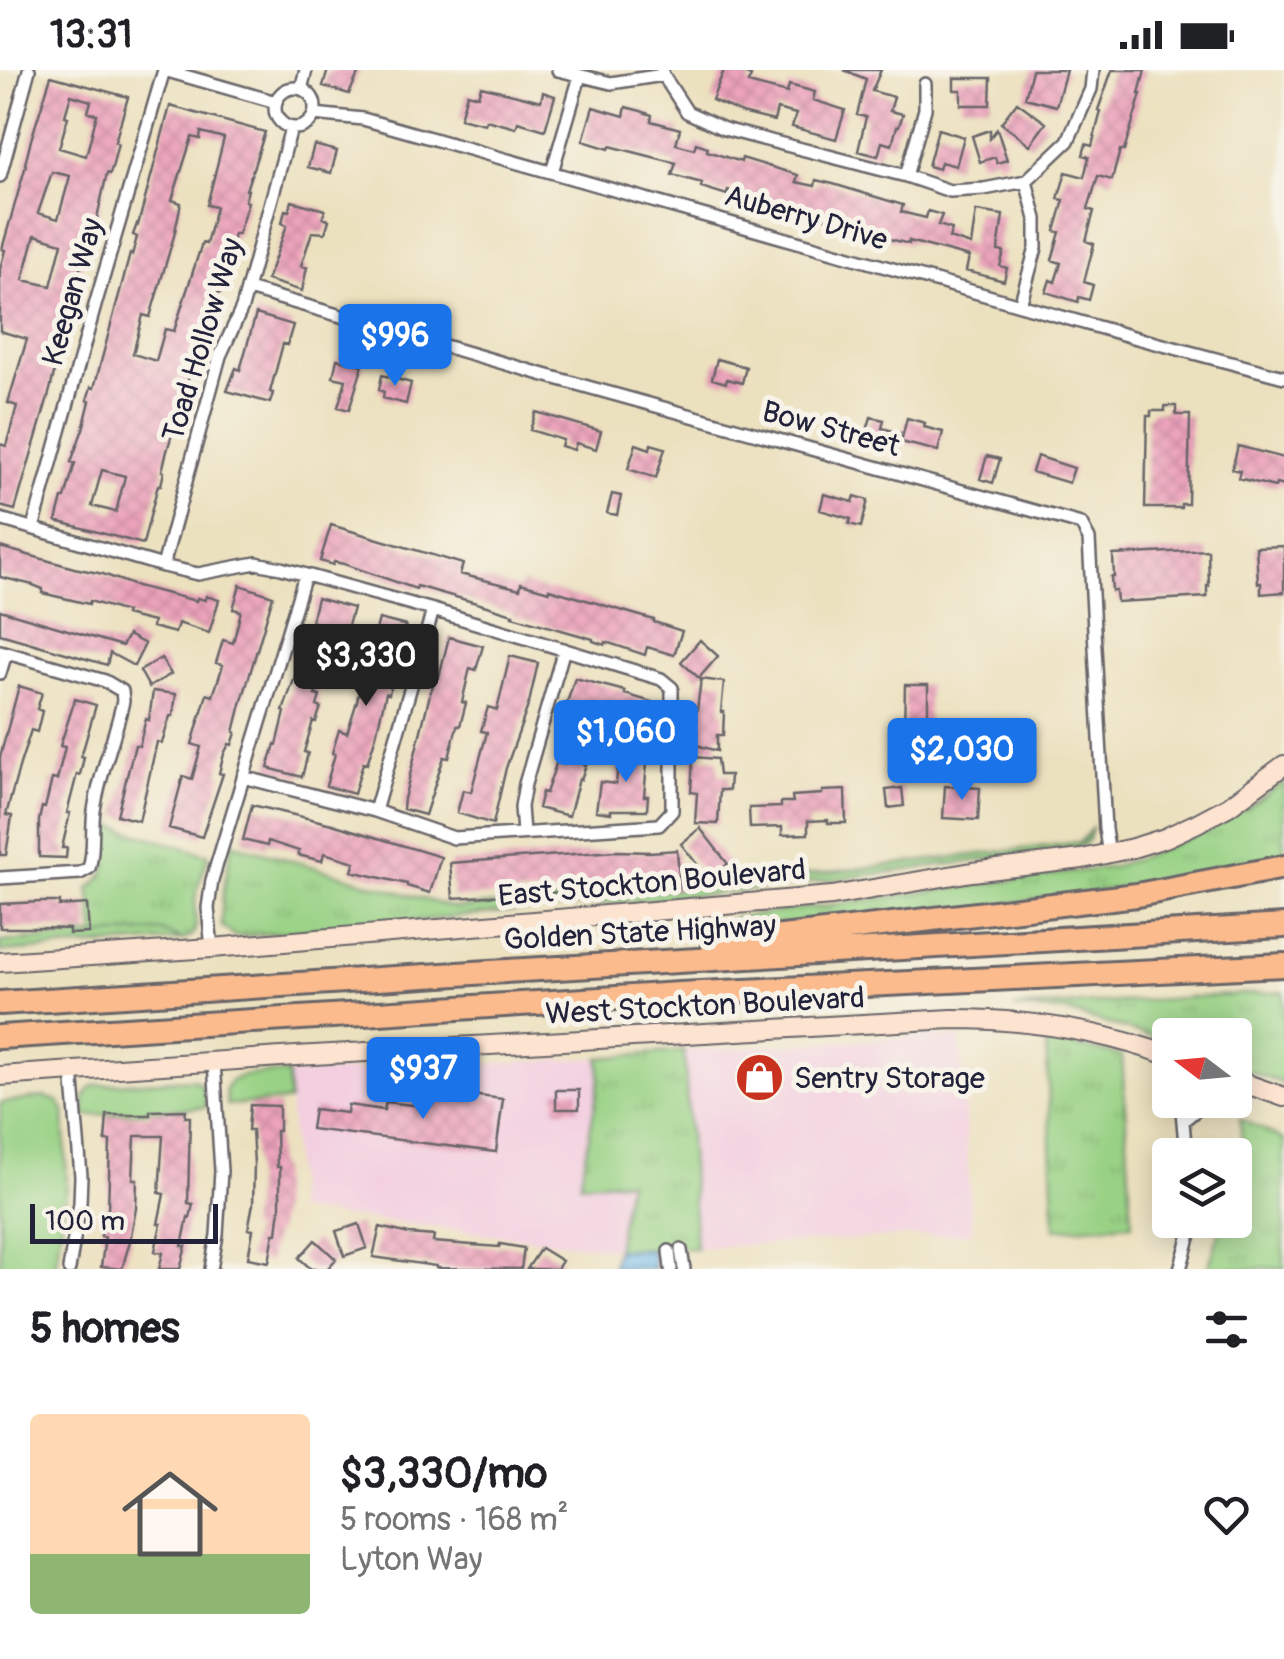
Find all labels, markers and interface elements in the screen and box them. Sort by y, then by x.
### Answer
text: 13:31 [50,11,132,59]
street label: Auberry Drive [720,177,892,259]
street label: Keegan Way [34,214,112,370]
street label: Toad Hollow Way [154,234,252,446]
pin: $996 [336,304,454,389]
text: $996 [361,316,429,356]
street label: Bow Street [758,393,905,465]
pin: $3,330 [285,624,447,709]
text: $3,330 [316,636,416,676]
pin: $1,060 [545,700,707,785]
text: $1,060 [576,712,676,752]
pin: $2,030 [881,718,1043,803]
text: $2,030 [910,730,1014,770]
street label: East Stockton Boulevard [497,851,807,915]
street label: Golden State Highway [503,907,777,959]
street label: West Stockton Boulevard [544,979,866,1033]
north arrow [1152,1018,1252,1118]
map controls [1152,1018,1252,1238]
pin: $937 [364,1037,482,1122]
text: $937 [389,1049,457,1089]
shop icon: Sentry Storage [733,1052,785,1104]
place label: Sentry Storage [794,1060,985,1097]
button: layers [1152,1138,1252,1238]
scale bar [30,1199,218,1244]
text: 100 m [45,1204,125,1239]
icon: filters [1199,1302,1254,1357]
text: 5 homes [30,1303,180,1355]
text: $3,330/mo [340,1448,547,1500]
icon: home [110,1454,230,1574]
icon: heart [1199,1487,1254,1542]
text: 5 rooms · 168 m² [340,1500,569,1540]
text: Lyton Way [340,1540,482,1580]

